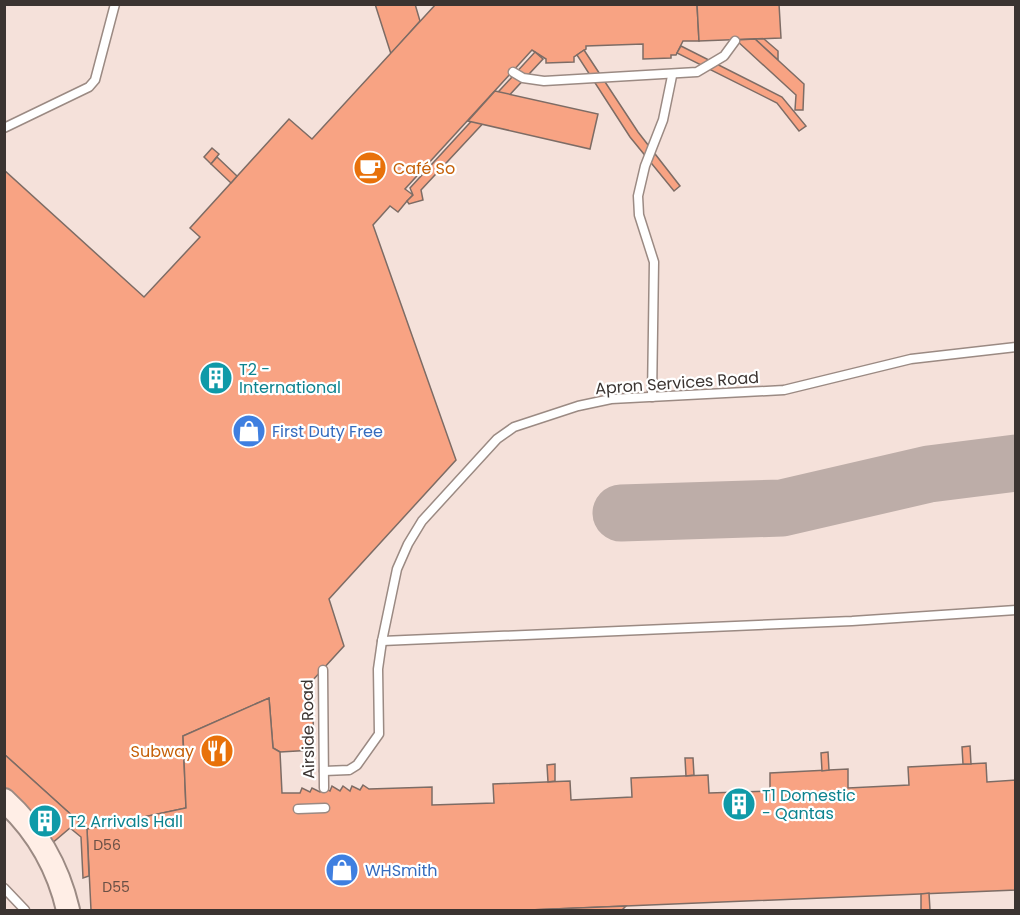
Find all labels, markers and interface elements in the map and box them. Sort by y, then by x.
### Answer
cafe icon: Café So [352,150,388,186]
place label: Café So [393,157,455,180]
place label: T2 - International [239,358,341,399]
building icon: T2 - International [198,360,234,396]
street label: Apron Services Road [594,366,760,400]
shop icon: First Duty Free [231,413,267,449]
place label: First Duty Free [272,420,383,443]
street label: Airside Road [296,679,320,779]
restaurant icon: Subway [199,733,235,769]
place label: Subway [131,740,194,763]
place label: T1 Domestic - Qantas [762,784,856,825]
building icon: T1 Domestic - Qantas [721,786,757,822]
building icon: T2 Arrivals Hall [27,803,63,839]
place label: T2 Arrivals Hall [68,810,183,833]
house number: D56 [93,835,121,855]
shop icon: WHSmith [324,852,360,888]
place label: WHSmith [365,859,438,882]
house number: D55 [102,877,130,897]

